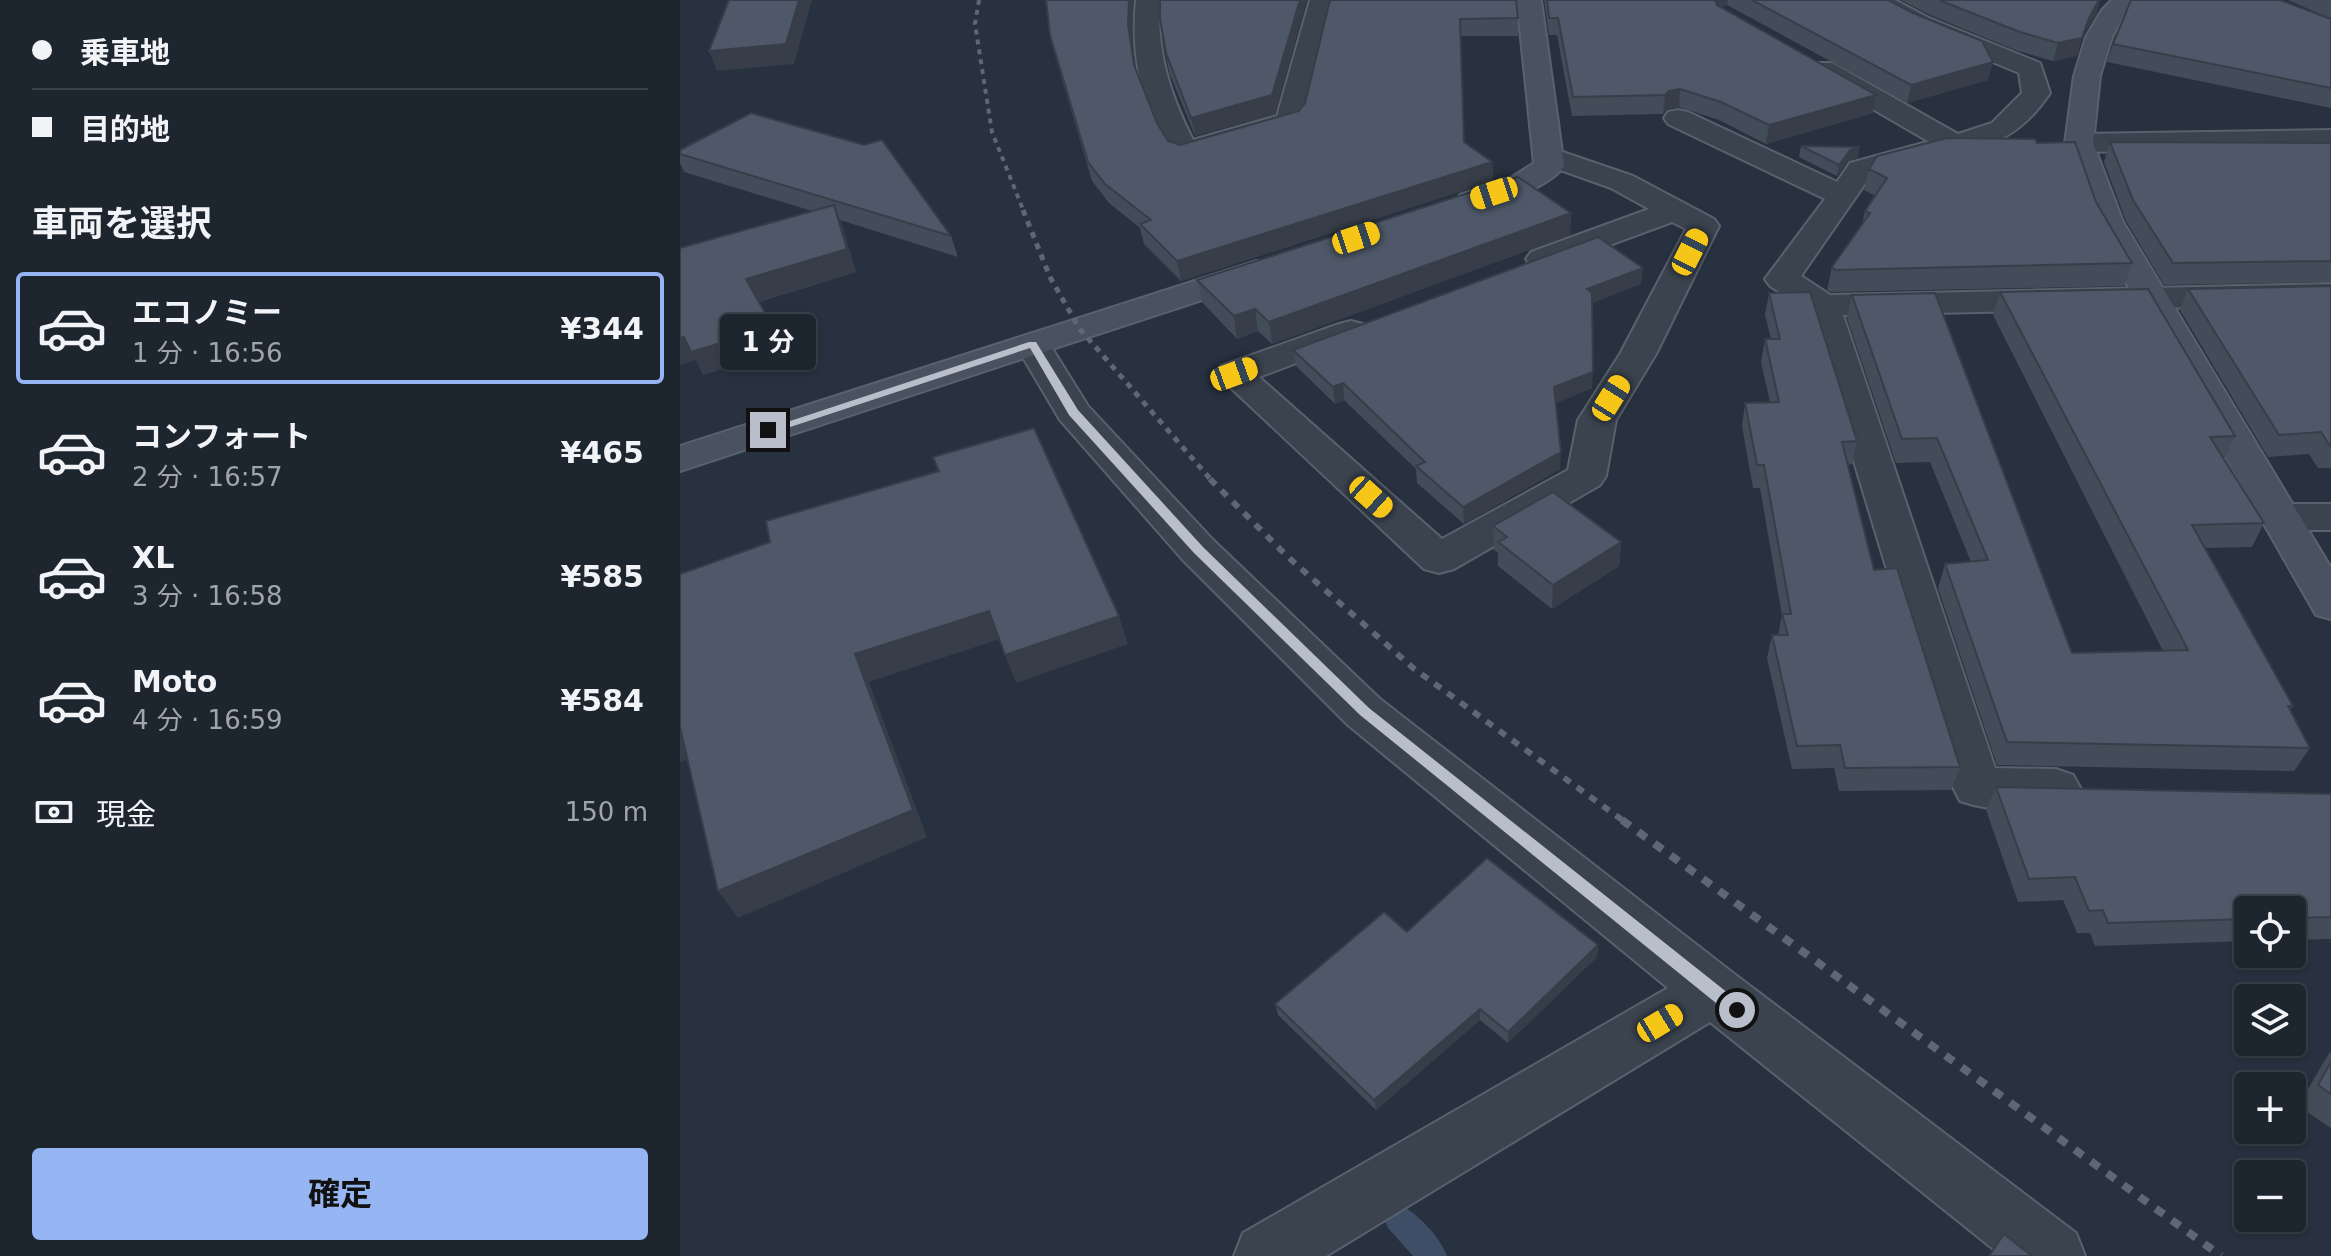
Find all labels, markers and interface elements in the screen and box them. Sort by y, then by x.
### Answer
text: 乗車地 [80,35,170,70]
text: 目的地 [80,112,170,147]
car [1467,174,1521,212]
text: 車両を選択 [32,203,212,244]
car [1329,219,1383,257]
car [1668,225,1712,279]
icon: car [36,292,108,364]
text: エコノミー [132,295,282,330]
text: ¥344 [561,311,644,346]
callout: 1 分 [720,314,816,370]
text: 1 分 [741,327,795,357]
text: 1 分 · 16:56 [132,338,283,368]
car [1207,355,1261,393]
car [1588,371,1634,425]
route end [750,412,786,448]
icon: car [36,416,108,488]
text: コンフォート [132,419,311,454]
text: ¥465 [561,435,644,470]
text: 2 分 · 16:57 [132,462,283,492]
car [1345,472,1397,522]
icon: car [36,540,108,612]
text: XL [132,540,174,575]
text: ¥585 [561,559,644,594]
text: 3 分 · 16:58 [132,581,283,611]
icon: car [36,664,108,736]
text: Moto [132,664,217,699]
text: ¥584 [561,683,644,718]
text: 4 分 · 16:59 [132,705,283,735]
icon: cash [32,790,76,834]
text: 現金 [96,797,156,832]
text: 150 m [565,797,648,827]
map controls [2234,896,2306,1232]
button: locate [2234,896,2306,968]
button: layers [2234,984,2306,1056]
route start [1719,992,1755,1028]
car [1633,1000,1687,1046]
button: + [2234,1072,2306,1144]
button: 確定 [32,1148,648,1240]
button: − [2234,1160,2306,1232]

